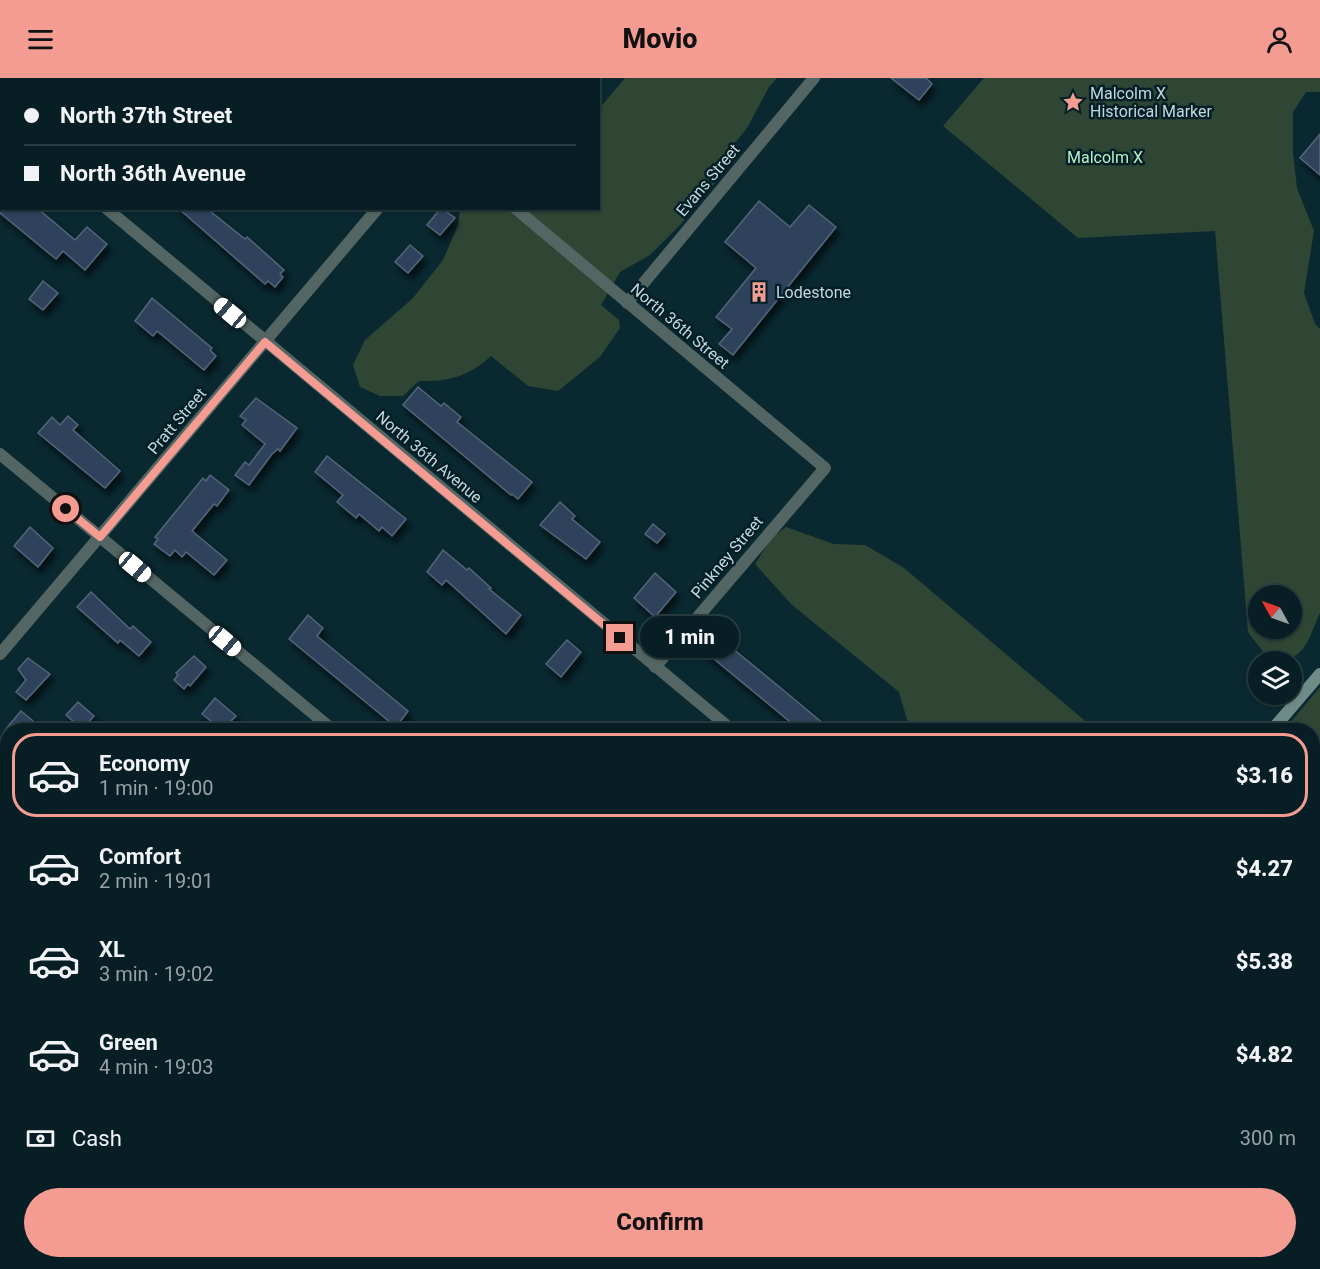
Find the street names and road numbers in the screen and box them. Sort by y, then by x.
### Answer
street label: Evans Street [672,140,744,220]
street label: North 36th Street [627,279,733,373]
street label: Pratt Street [144,384,210,458]
street label: North 36th Avenue [372,407,486,507]
street label: Pinkney Street [687,512,767,602]

